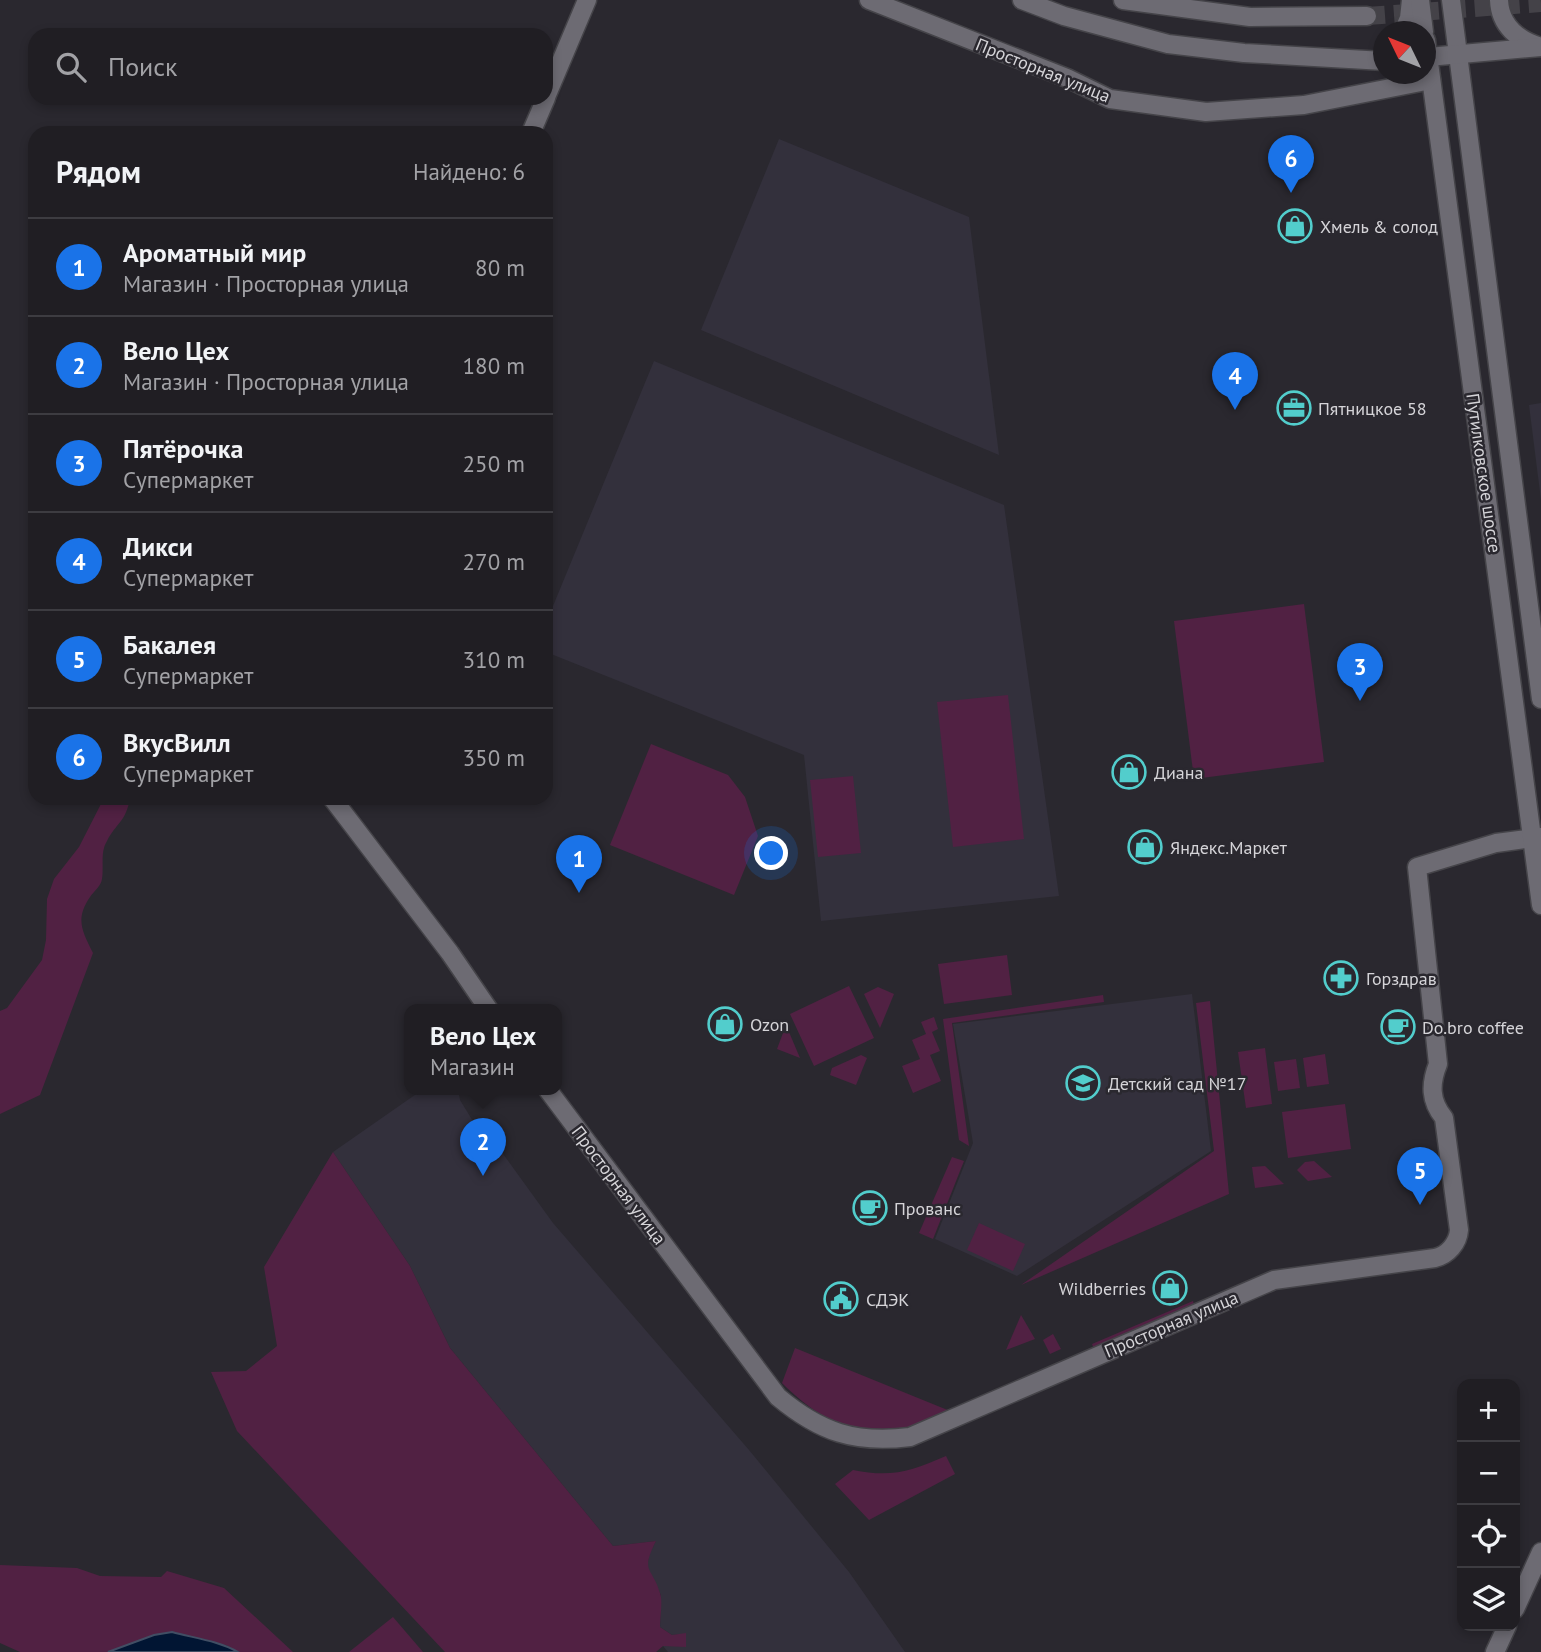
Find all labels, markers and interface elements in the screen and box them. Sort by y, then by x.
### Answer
north arrow [1373,21,1436,84]
search box [28,28,553,105]
street label: Просторная улица [972,33,1114,107]
icon: search [52,48,90,86]
text: Поиск [108,50,177,83]
pin: 6 [1268,135,1314,193]
text: Рядом [56,152,141,191]
text: Найдено: 6 [413,157,525,186]
shop icon: Хмель & солод [1276,207,1314,245]
place label: Хмель & солод [1320,215,1438,238]
text: Ароматный мир [123,236,306,269]
text: 1 [72,253,86,282]
text: 80 m [475,253,525,282]
text: Магазин · Просторная улица [123,269,409,298]
text: Вело Цех [123,334,229,367]
text: 2 [72,351,86,380]
text: 180 m [463,351,525,380]
pin: 4 [1212,352,1258,410]
text: Магазин · Просторная улица [123,367,409,396]
office icon: Пятницкое 58 [1275,389,1313,427]
street label: Путилковское шоссе [1461,392,1507,554]
place label: Пятницкое 58 [1318,397,1427,420]
text: Пятёрочка [123,432,243,465]
text: 3 [72,449,86,478]
text: 250 m [463,449,525,478]
text: Супермаркет [123,465,253,494]
text: Дикси [123,530,193,563]
text: 4 [72,547,86,576]
text: 270 m [463,547,525,576]
text: Супермаркет [123,563,253,592]
text: Бакалея [123,628,216,661]
pin: 3 [1337,643,1383,701]
text: 5 [72,645,86,674]
text: 310 m [463,645,525,674]
text: Супермаркет [123,661,253,690]
text: ВкусВилл [123,726,231,759]
text: 6 [72,743,86,772]
text: 350 m [463,743,525,772]
shop icon: Диана [1110,753,1148,791]
text: Супермаркет [123,759,253,788]
place label: Диана [1154,761,1203,784]
shop icon: Яндекс.Маркет [1126,828,1164,866]
pin: 1 [556,835,602,893]
your location [754,836,788,870]
place label: Яндекс.Маркет [1170,836,1288,859]
pharmacy icon: Горздрав [1322,959,1360,997]
place label: Горздрав [1366,967,1437,990]
popup [404,1004,562,1095]
shop icon: Ozon [706,1005,744,1043]
cafe icon: Do.bro coffee [1379,1008,1417,1046]
place label: Ozon [750,1013,789,1036]
place label: Do.bro coffee [1422,1016,1524,1039]
text: Вело Цех [430,1019,536,1052]
text: Магазин [430,1052,515,1081]
school or university icon: Детский сад №17 [1064,1064,1102,1102]
place label: Детский сад №17 [1108,1072,1246,1095]
pin: 2 [460,1118,506,1176]
street label: Просторная улица [567,1121,671,1249]
pin: 5 [1397,1147,1443,1205]
cafe icon: Прованс [851,1189,889,1227]
place label: Прованс [894,1197,961,1220]
shop icon: Wildberries [1151,1269,1189,1307]
place label: Wildberries [1059,1277,1146,1300]
public building icon: СДЭК [822,1280,860,1318]
street label: Просторная улица [1101,1285,1241,1363]
place label: СДЭК [866,1288,909,1311]
map controls [1457,1379,1520,1631]
button: + [1457,1379,1520,1442]
button: − [1457,1442,1520,1505]
button: locate [1457,1505,1520,1568]
button: layers [1457,1568,1520,1631]

